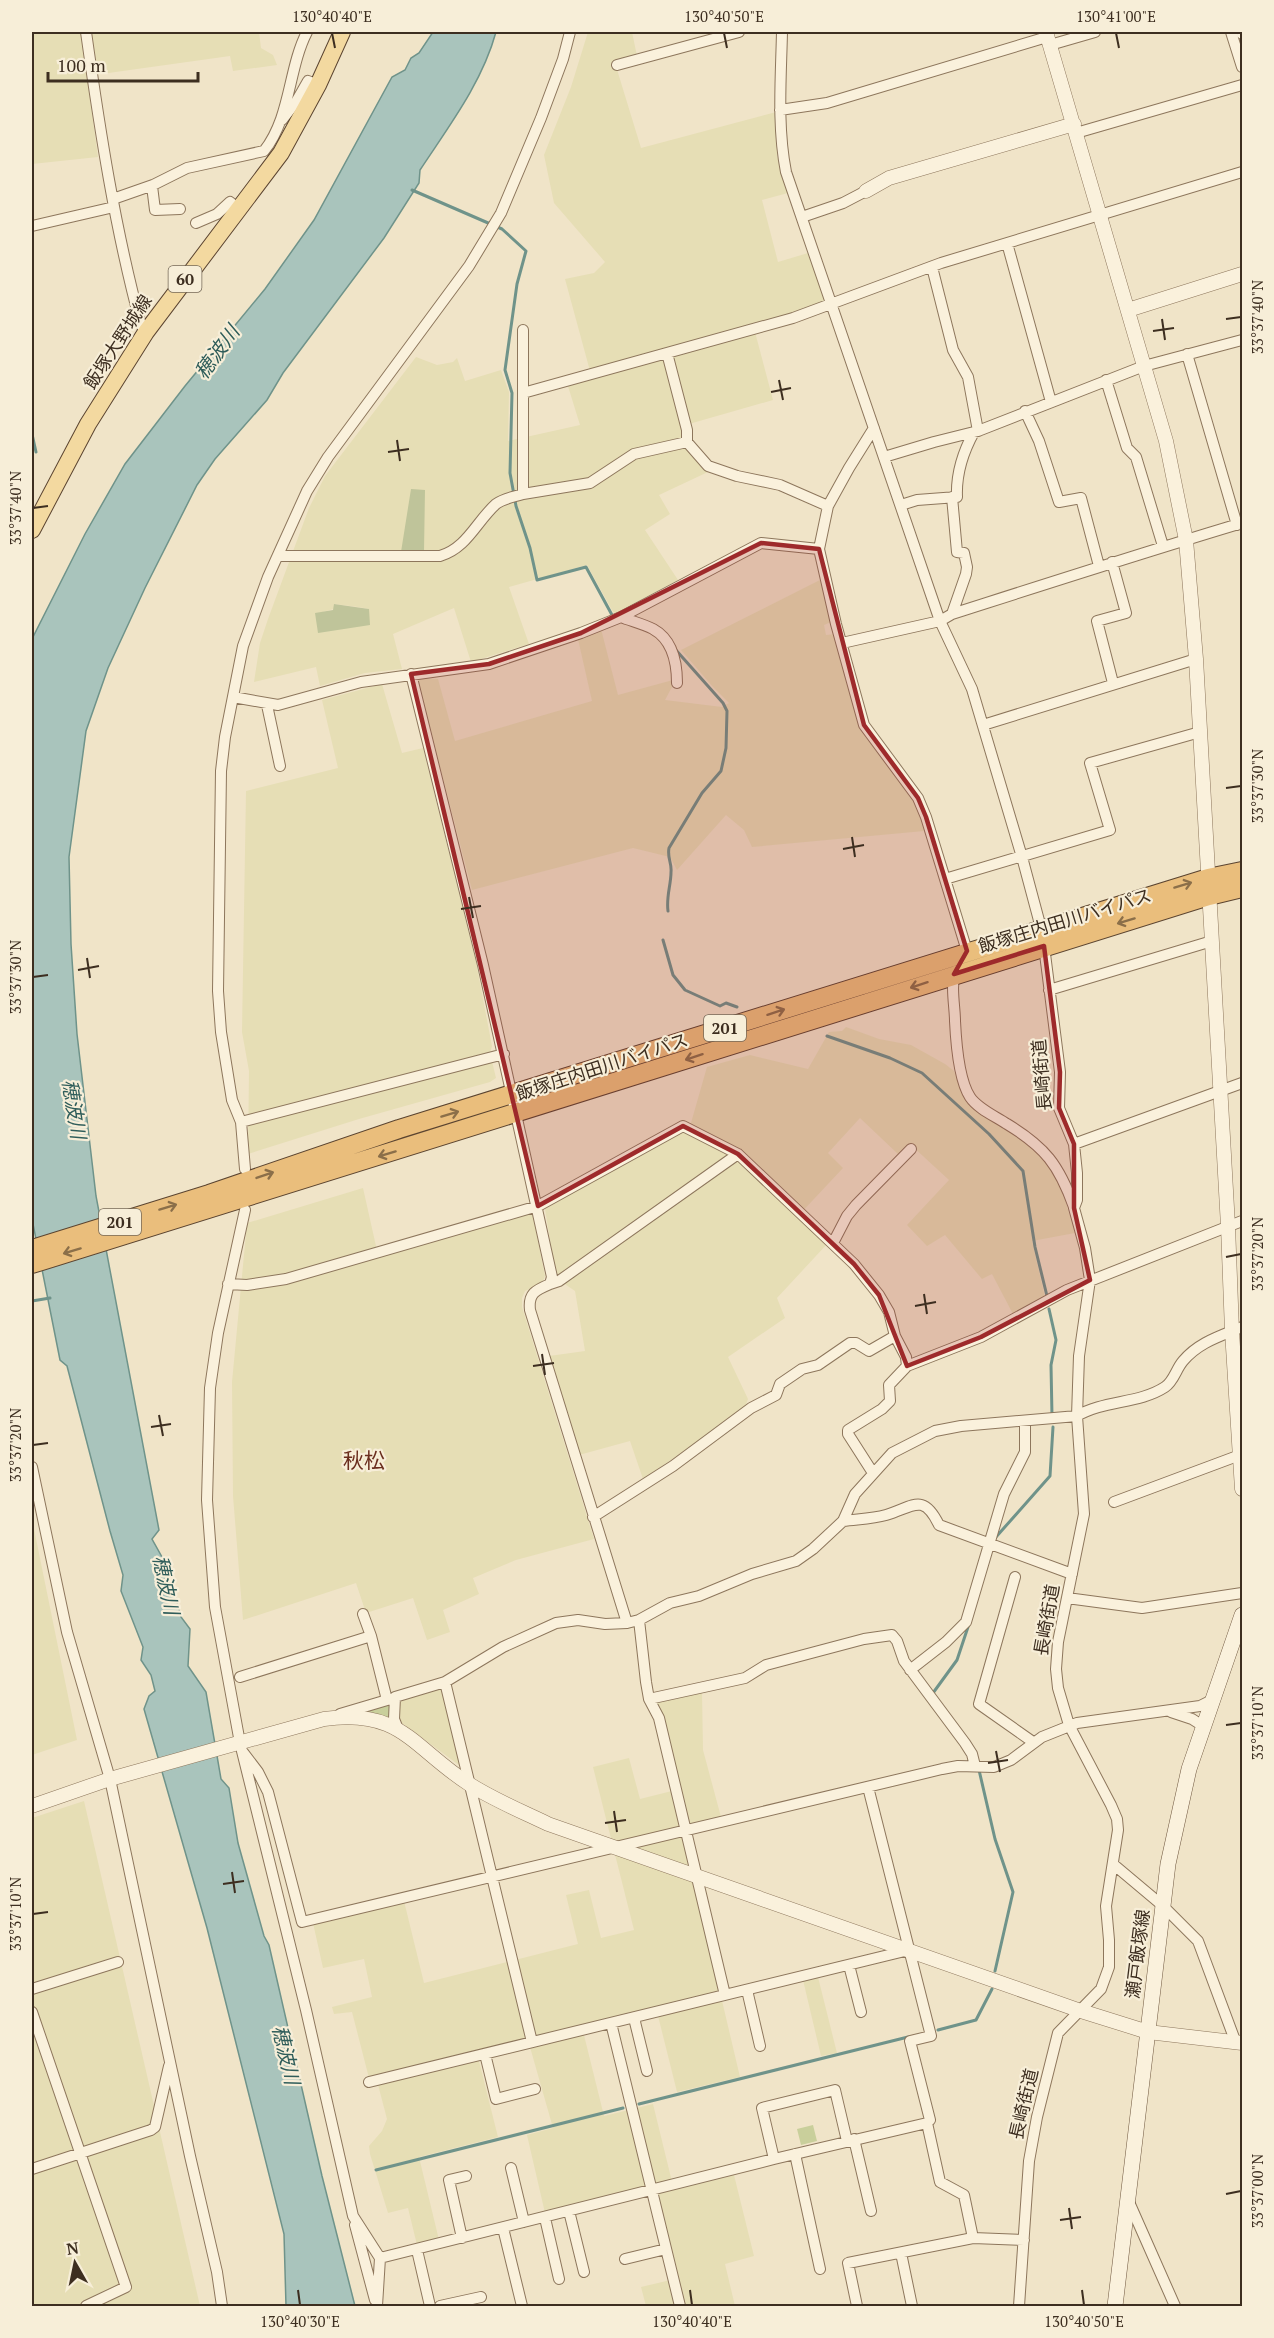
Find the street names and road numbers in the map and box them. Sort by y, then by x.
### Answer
road number: 60 [168,266,201,292]
street label: 飯塚大野城線 [78,290,157,393]
street label: 飯塚庄内田川バイパス [975,882,1154,958]
road number: 201 [704,1015,746,1041]
street label: 飯塚庄内田川バイパス [513,1027,691,1105]
street label: 長崎街道 [1026,1038,1056,1112]
road number: 201 [99,1209,141,1235]
street label: 長崎街道 [1028,1582,1064,1657]
street label: 瀬戸飯塚線 [1120,1908,1154,2000]
street label: 長崎街道 [1003,2066,1043,2142]

